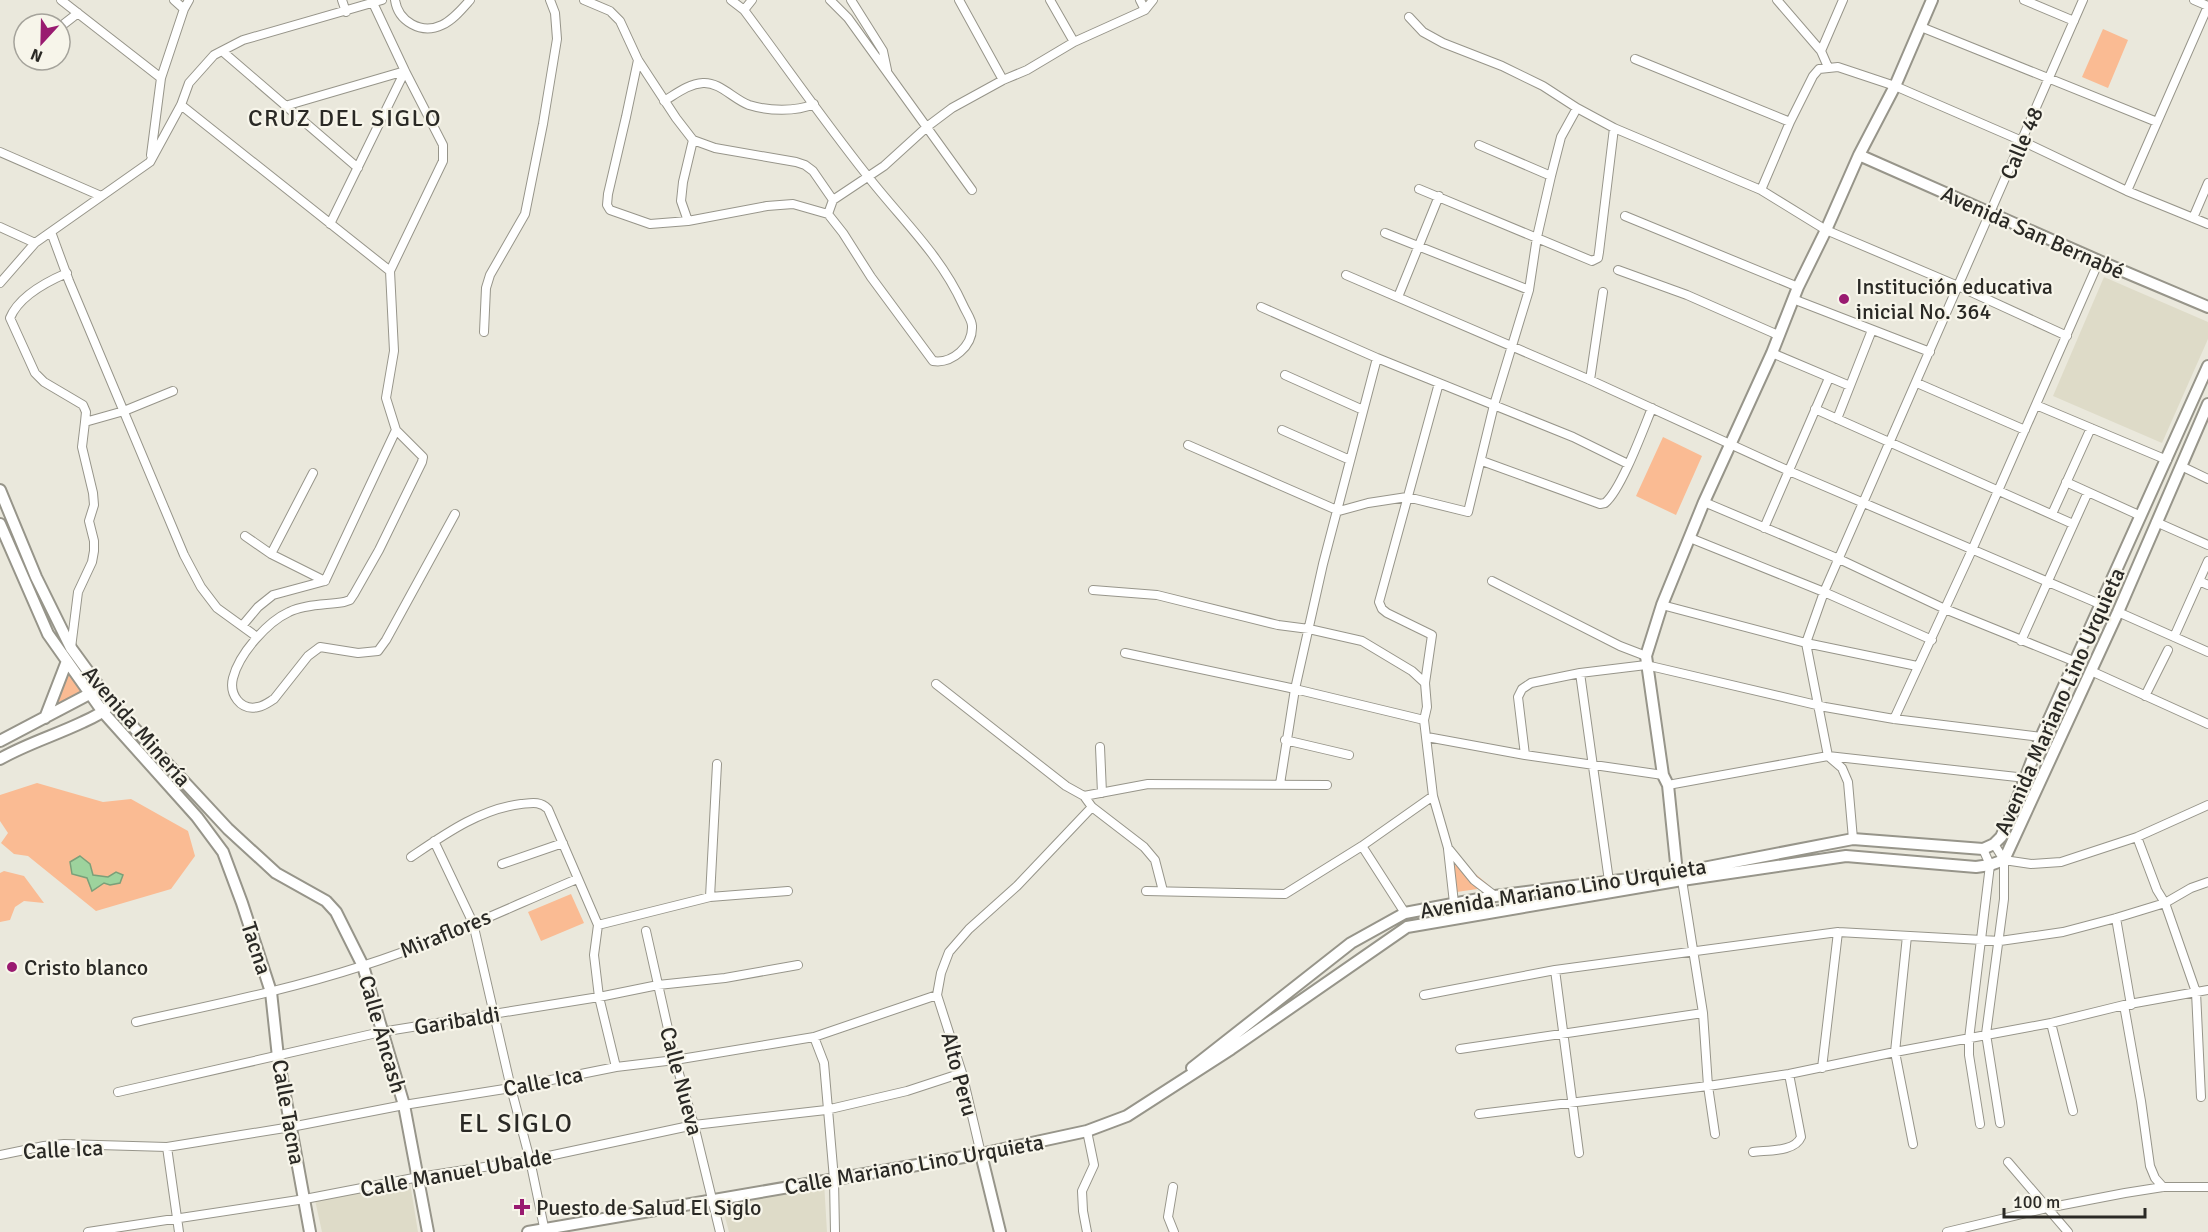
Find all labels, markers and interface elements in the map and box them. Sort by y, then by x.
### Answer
north arrow [12,12,72,72]
text: N [28,44,46,66]
district label: CRUZ DEL SIGLO [248,103,442,133]
street label: Calle 48 [1994,103,2049,184]
street label: Avenida San Bernabé [1937,180,2129,285]
place label: Institución educativa inicial No. 364 [1856,273,2053,325]
marker: Institución educativa inicial No. 364 [1837,292,1851,306]
street label: Avenida Mariano Lino Urquieta [1988,563,2131,839]
street label: Avenida Minería [77,660,197,792]
street label: Avenida Mariano Lino Urquieta [1418,853,1708,924]
street label: Miraflores [396,903,495,964]
street label: Tacna [235,918,278,978]
place label: Cristo blanco [24,954,148,981]
marker: Cristo blanco [5,960,19,974]
street label: Calle Áncash [353,972,412,1096]
street label: Garibaldi [412,1000,502,1041]
street label: Calle Nueva [654,1024,709,1138]
street label: Alto Peru [935,1029,984,1119]
street label: Calle Tacna [266,1057,311,1167]
street label: Calle Ica [501,1061,585,1102]
district label: EL SIGLO [459,1108,573,1140]
street label: Calle Mariano Lino Urquieta [782,1128,1046,1201]
street label: Calle Ica [22,1134,104,1165]
street label: Calle Manuel Ubalde [358,1142,554,1203]
scale bar [2004,1181,2145,1219]
text: 100 m [2013,1191,2060,1213]
place label: Puesto de Salud El Siglo [536,1194,761,1221]
marker: Puesto de Salud El Siglo [513,1198,531,1216]

